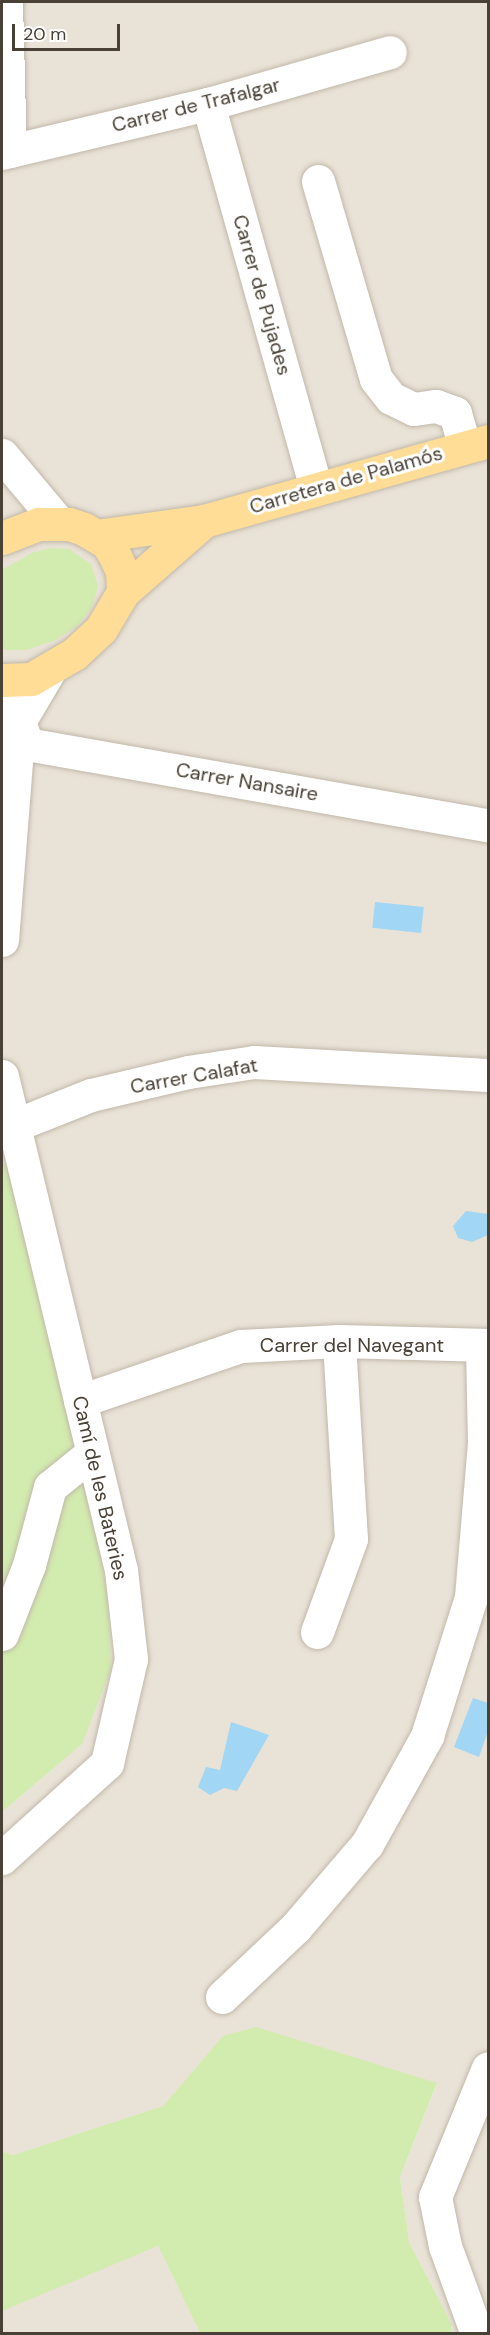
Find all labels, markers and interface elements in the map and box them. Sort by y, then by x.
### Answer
scale bar [15,12,123,50]
text: 20 m [23,22,66,46]
street label: Carrer de Trafalgar [109,72,283,138]
street label: Carrer de Pujades [228,212,296,378]
street label: Carretera de Palamós [247,441,445,519]
street label: Carrer Nansaire [174,758,320,806]
street label: Carrer Calafat [128,1053,260,1099]
street label: Carrer del Navegant [260,1333,444,1357]
street label: Camí de les Bateries [67,1394,133,1582]

